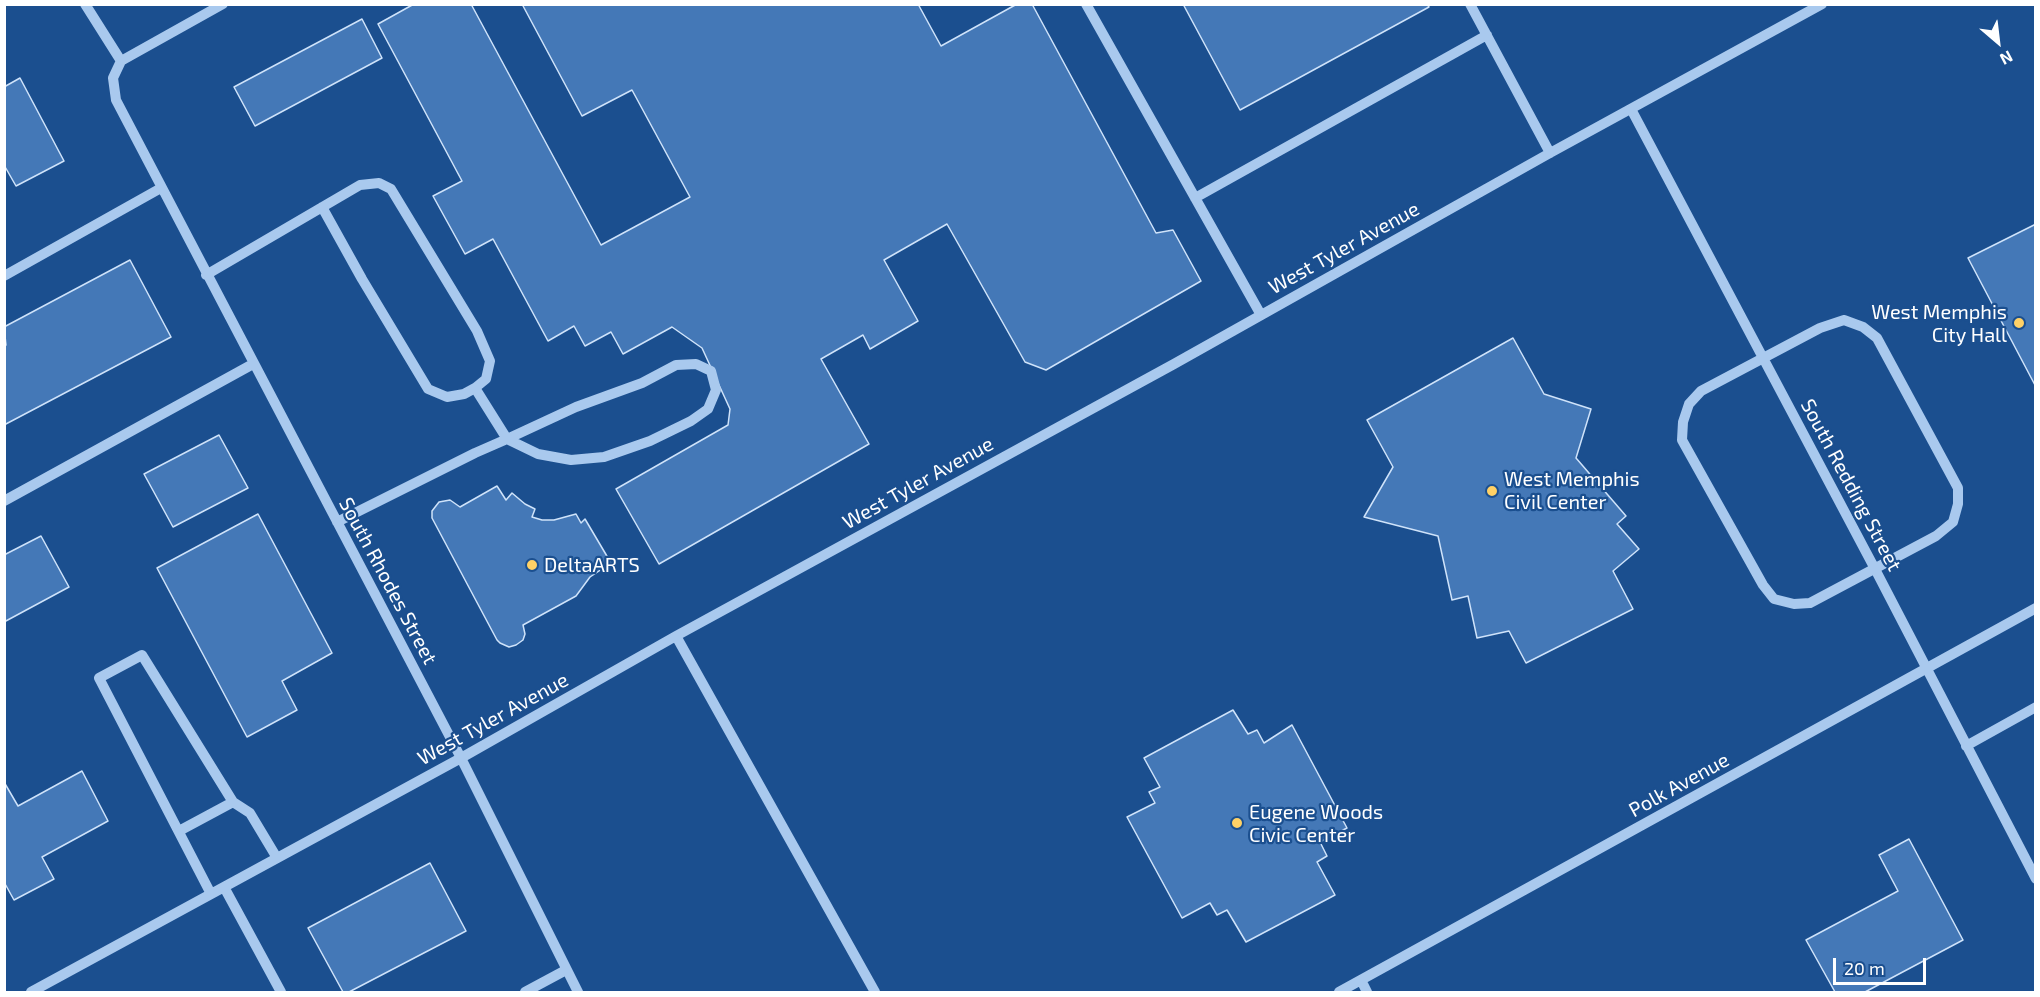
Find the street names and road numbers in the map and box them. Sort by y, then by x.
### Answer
street label: West Tyler Avenue [1264,197,1424,299]
street label: South Redding Street [1795,395,1907,575]
street label: West Tyler Avenue [838,432,998,534]
street label: South Rhodes Street [334,494,442,668]
street label: West Tyler Avenue [413,668,573,770]
street label: Polk Avenue [1625,748,1733,822]

